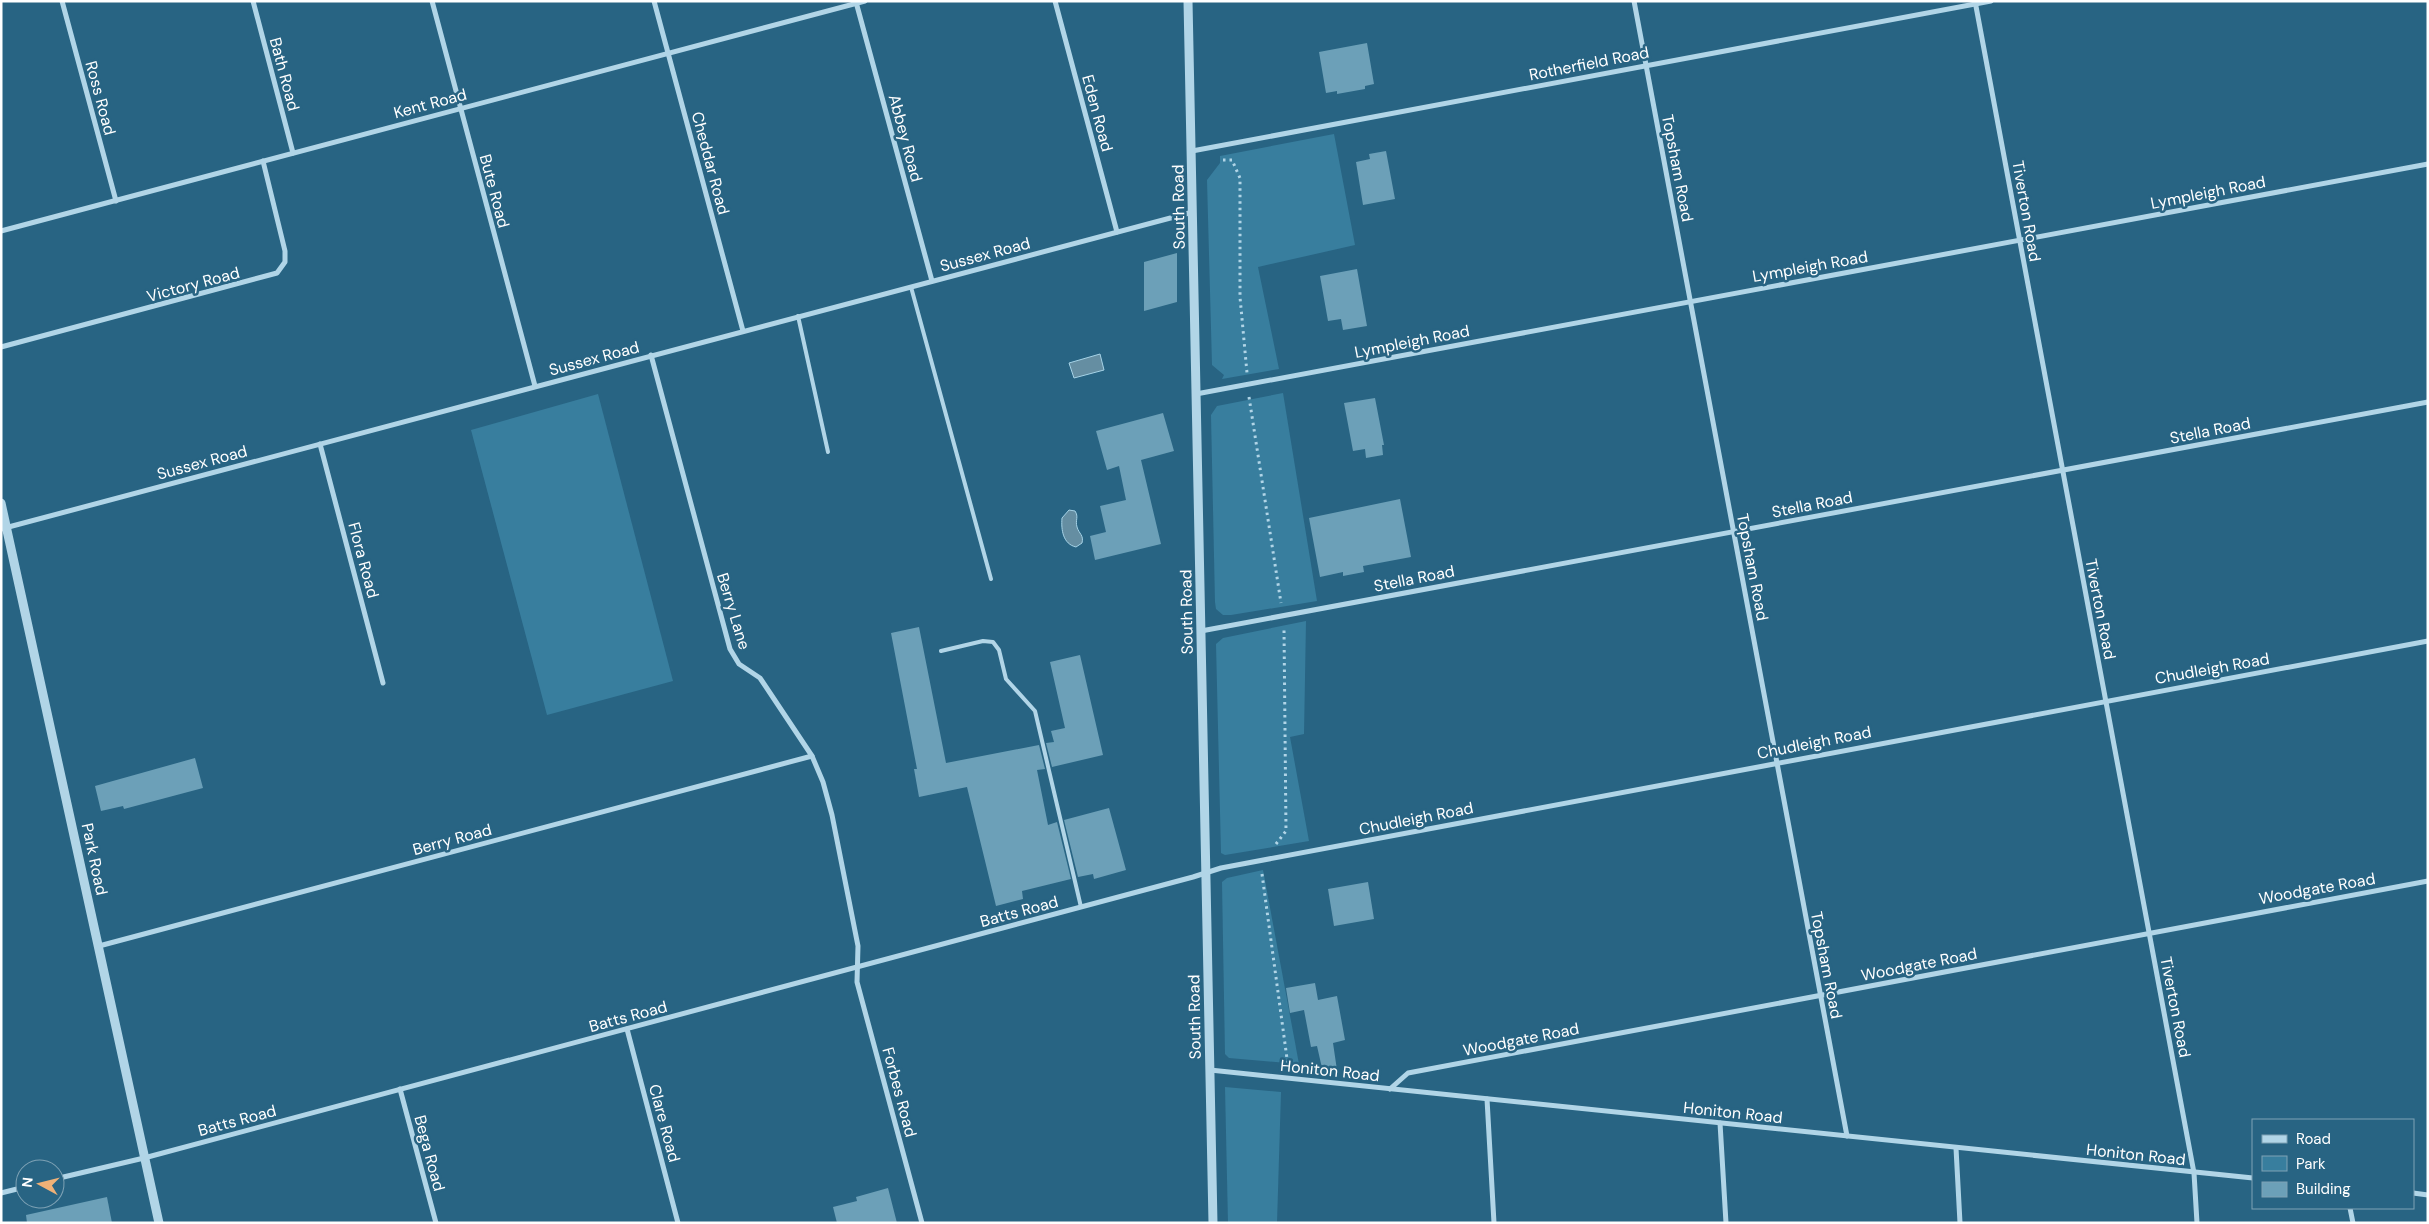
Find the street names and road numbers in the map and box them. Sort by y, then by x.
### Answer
street label: Bath Road [265,35,304,113]
street label: Rotherfield Road [1527,42,1651,85]
street label: Ross Road [81,59,121,138]
street label: Eden Road [1077,72,1118,154]
street label: Kent Road [391,84,469,123]
street label: Abbey Road [884,92,927,184]
street label: Cheddar Road [687,109,734,217]
street label: Topsham Road [1657,113,1698,223]
street label: Bute Road [475,152,514,230]
street label: Tiverton Road [2007,159,2046,263]
street label: South Road [1167,164,1190,250]
street label: Lympleigh Road [2149,171,2267,214]
street label: Sussex Road [938,232,1033,277]
street label: Lympleigh Road [1751,246,1869,287]
street label: Victory Road [144,262,242,307]
street label: Lympleigh Road [1353,320,1471,363]
street label: Sussex Road [547,336,642,381]
street label: Stella Road [2168,412,2252,449]
street label: Sussex Road [155,440,250,485]
street label: Stella Road [1770,486,1854,523]
street label: Topsham Road [1732,512,1773,622]
street label: Flora Road [343,520,384,600]
street label: Tiverton Road [2080,557,2121,661]
street label: Stella Road [1372,560,1456,597]
street label: South Road [1175,569,1198,655]
street label: Berry Lane [712,570,755,652]
street label: Chudleigh Road [2153,648,2271,689]
street label: Chudleigh Road [1755,721,1873,764]
street label: Chudleigh Road [1357,797,1475,840]
street label: Berry Road [410,819,494,860]
street label: Park Road [77,821,112,897]
street label: Woodgate Road [2257,868,2377,909]
street label: Batts Road [978,891,1061,932]
street label: Topsham Road [1806,910,1847,1020]
street label: Woodgate Road [1859,943,1979,986]
street label: Tiverton Road [2155,955,2196,1059]
street label: South Road [1183,974,1206,1060]
street label: Batts Road [587,996,670,1037]
street label: Woodgate Road [1461,1018,1581,1061]
street label: Forbes Road [877,1045,922,1139]
street label: Honiton Road [1279,1055,1381,1086]
street label: Clare Road [644,1082,685,1164]
street label: Honiton Road [1682,1097,1784,1128]
street label: Batts Road [196,1100,279,1141]
street label: Bega Road [409,1113,450,1193]
street label: Honiton Road [2085,1139,2187,1170]

